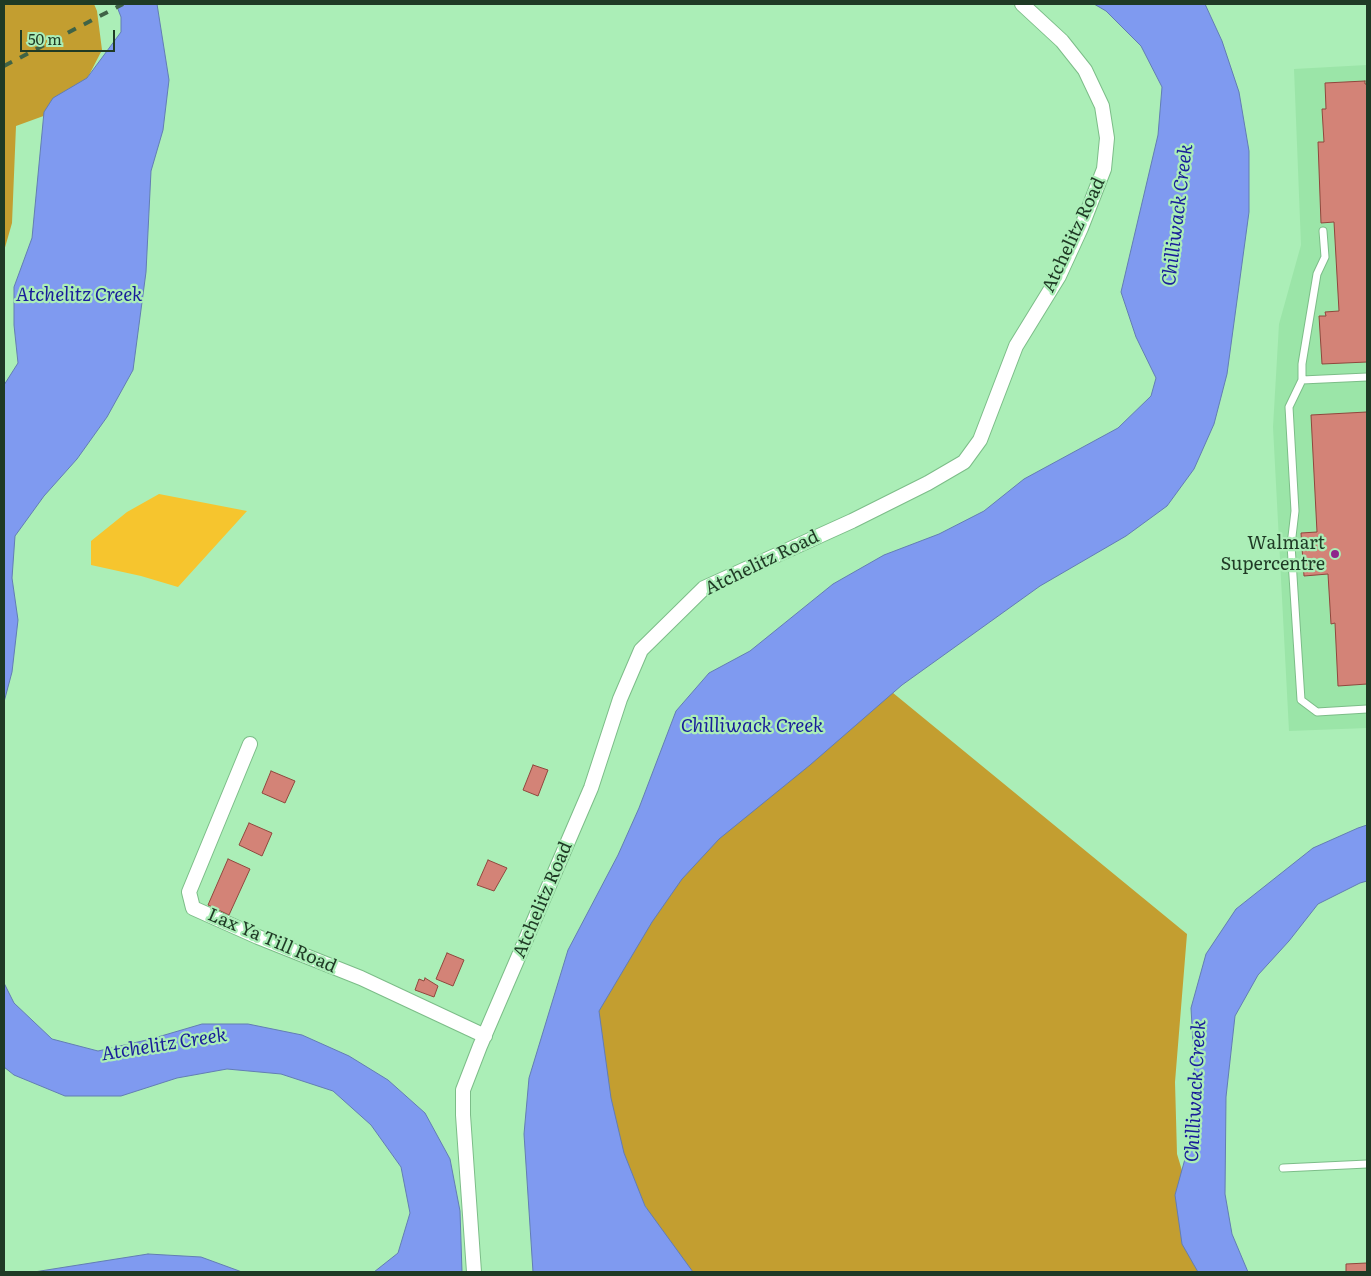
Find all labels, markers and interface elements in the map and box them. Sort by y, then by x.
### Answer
scale bar [22,20,118,52]
text: 50 m [28,27,62,50]
water label: Chilliwack Creek [1158,143,1198,287]
street label: Atchelitz Road [1038,174,1110,296]
water label: Atchelitz Creek [16,284,142,306]
street label: Atchelitz Road [701,526,823,600]
place label: Walmart Supercentre [1220,533,1325,576]
marker: Walmart Supercentre [1329,548,1341,560]
water label: Chilliwack Creek [681,715,823,737]
street label: Atchelitz Road [509,839,577,961]
street label: Lax Ya Till Road [204,904,340,978]
water label: Chilliwack Creek [1181,1019,1211,1163]
water label: Atchelitz Creek [100,1024,228,1066]

